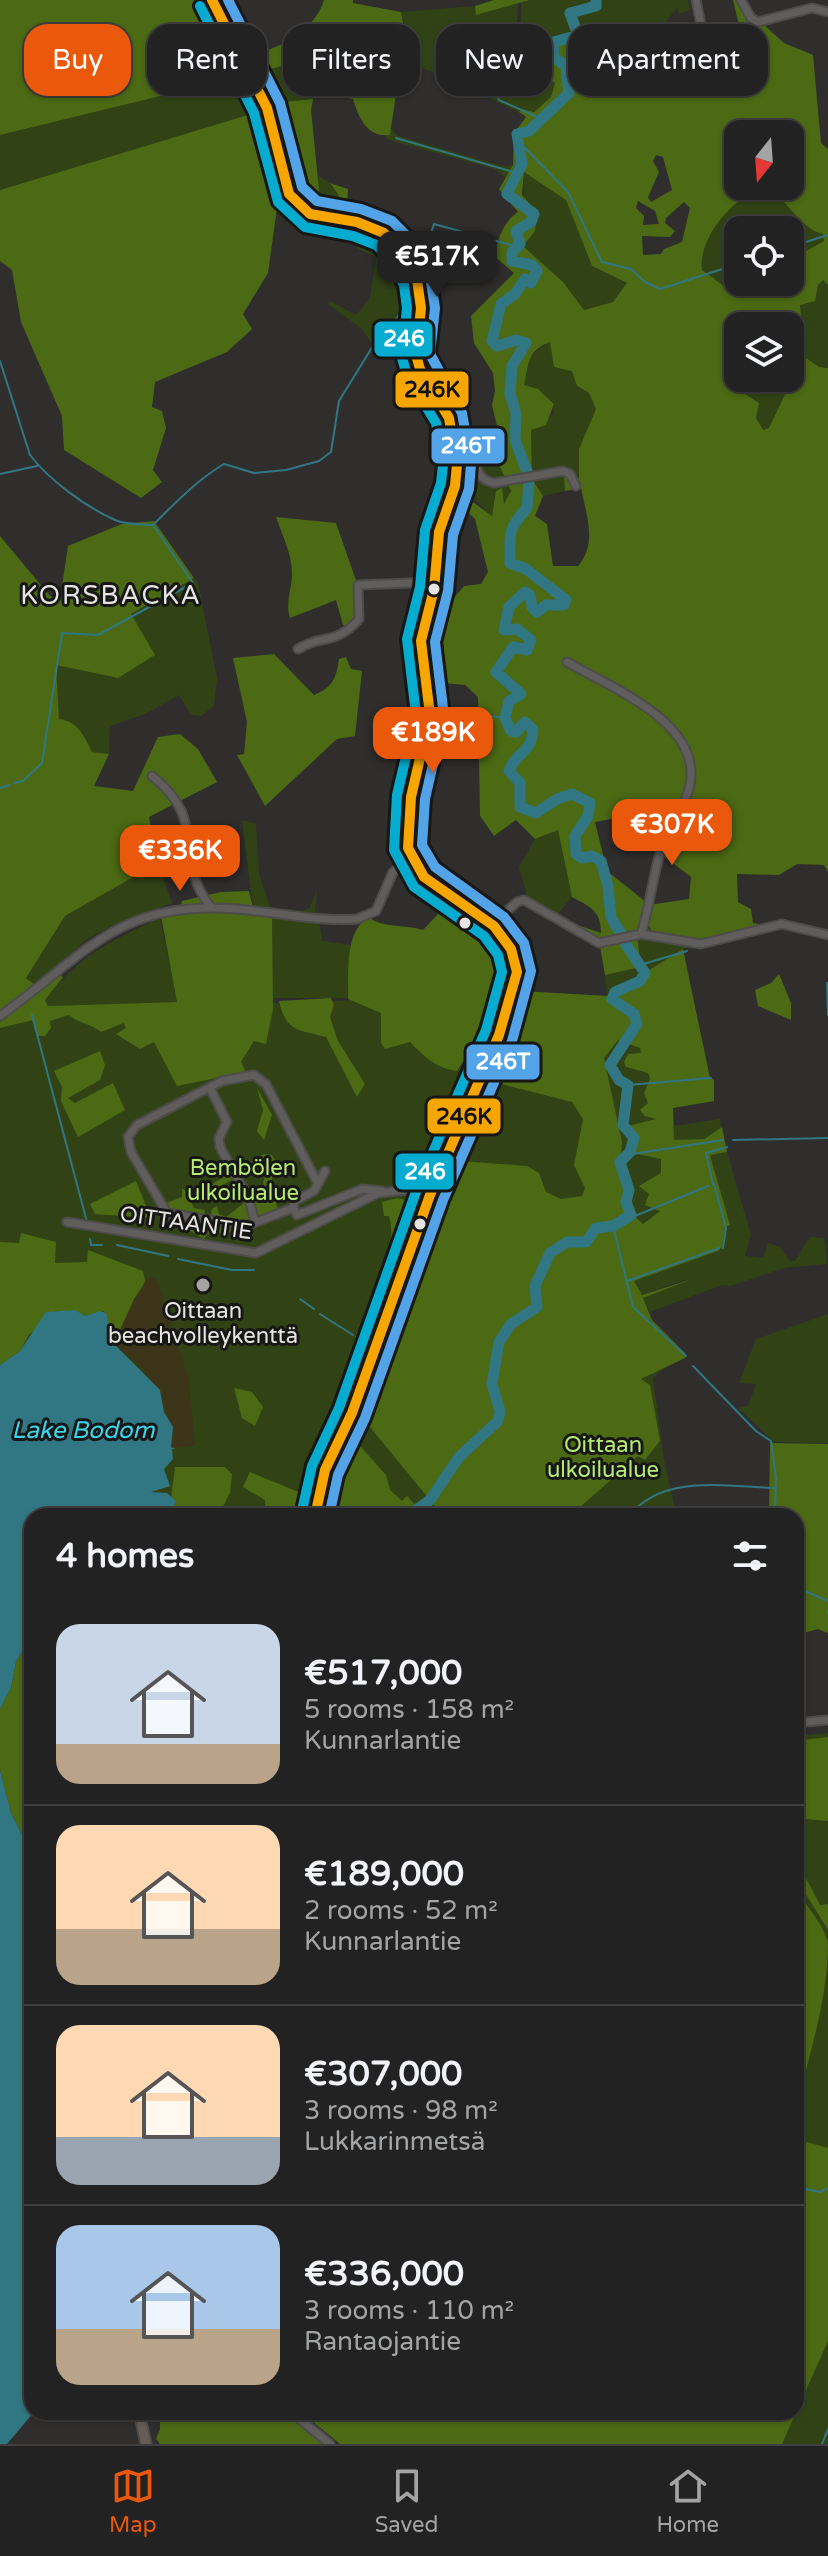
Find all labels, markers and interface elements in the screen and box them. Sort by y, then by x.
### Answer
chip: Buy [24,24,131,96]
chip: Rent [147,24,267,96]
chip: Filters [283,24,420,96]
chip: New [436,24,552,96]
chip: Apartment [568,24,768,96]
north arrow [724,120,804,200]
map controls [724,120,804,392]
button: locate [724,216,804,296]
pin: €517K [381,231,493,299]
text: €517K [395,241,479,272]
button: layers [724,312,804,392]
line badge: 246 [373,320,434,358]
text: 246 [383,326,425,352]
line badge: 246K [394,370,470,409]
text: 246K [404,377,460,403]
line badge: 246T [430,427,506,465]
text: 246T [441,433,496,459]
district label: KORSBACKA [20,580,202,611]
unlabelled marker [426,581,442,597]
pin: €189K [377,707,489,775]
text: €189K [391,717,475,748]
pin: €307K [616,799,728,867]
text: €307K [630,809,714,840]
pin: €336K [124,825,236,893]
text: €336K [138,835,222,866]
unlabelled marker [457,915,473,931]
line badge: 246T [465,1043,541,1081]
text: 246T [476,1049,531,1075]
line badge: 246K [426,1097,502,1135]
text: 246K [436,1104,492,1130]
line badge: 246 [394,1152,455,1191]
park label: Bembölen ulkoilualue [187,1155,299,1206]
text: 246 [404,1159,446,1185]
street label: OITTAANTIE [118,1201,254,1245]
unlabelled marker [412,1216,428,1232]
marker: Oittaan beachvolleykenttä [194,1276,212,1294]
place label: Oittaan beachvolleykenttä [108,1298,298,1349]
water label: Lake Bodom [12,1416,155,1445]
park label: Oittaan ulkoilualue [547,1432,659,1483]
icon: filters [728,1534,772,1578]
text: 4 homes [56,1536,194,1577]
text: €517,000 [304,1653,462,1694]
icon: home [120,1656,216,1752]
text: 5 rooms · 158 m² [304,1694,514,1725]
text: Kunnarlantie [304,1725,461,1756]
text: €189,000 [304,1854,464,1895]
icon: home [120,1857,216,1953]
text: 2 rooms · 52 m² [304,1895,498,1926]
text: Kunnarlantie [304,1926,461,1957]
text: €307,000 [304,2054,462,2095]
icon: home [120,2057,216,2153]
text: 3 rooms · 98 m² [304,2095,498,2126]
text: Lukkarinmetsä [304,2126,485,2157]
text: €336,000 [304,2254,464,2295]
icon: home [120,2257,216,2353]
text: 3 rooms · 110 m² [304,2295,514,2326]
text: Rantaojantie [304,2326,461,2357]
tab: Map [109,2464,157,2538]
tab: Saved [375,2464,438,2538]
tab: Home [657,2464,719,2538]

